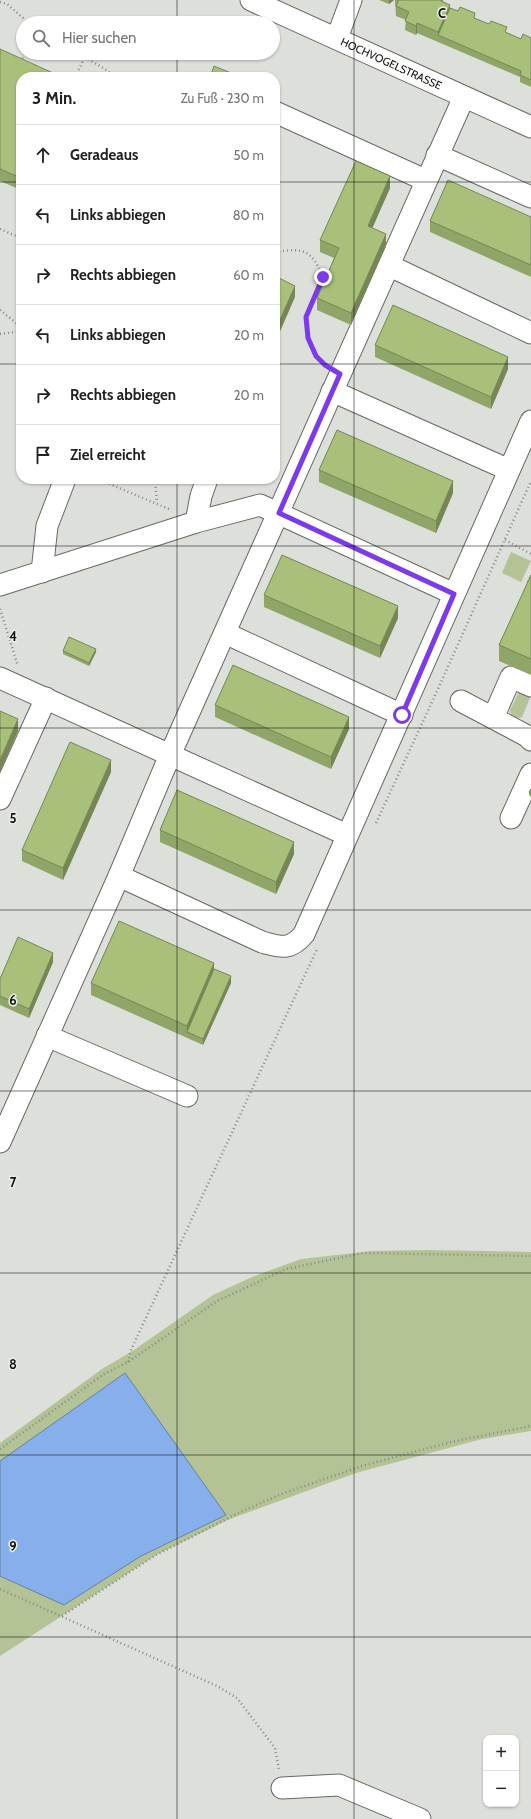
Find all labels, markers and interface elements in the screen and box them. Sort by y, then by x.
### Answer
text: C [438,5,446,21]
search box [16,16,280,60]
icon: search [30,27,52,49]
text: Hier suchen [62,29,137,47]
street label: HOCHVOGELSTRASSE [338,35,444,93]
text: 3 Min. [32,88,76,108]
text: Zu Fuß · 230 m [181,90,264,106]
icon: ahead [32,144,54,166]
text: Geradeaus [70,146,138,164]
text: 50 m [234,147,264,163]
icon: left [32,204,54,226]
text: Links abbiegen [70,206,166,224]
text: 80 m [233,207,264,223]
icon: right [32,264,54,286]
text: Rechts abbiegen [70,266,176,284]
text: 60 m [233,267,264,283]
route end [314,268,332,286]
icon: left [32,324,54,346]
text: Links abbiegen [70,326,166,344]
text: 20 m [234,327,264,343]
icon: right [32,384,54,406]
text: Rechts abbiegen [70,386,176,404]
text: 20 m [234,387,264,403]
icon: arrive [32,444,54,466]
text: Ziel erreicht [70,446,146,464]
text: 4 [9,628,17,644]
route start [393,706,411,724]
text: 5 [10,810,17,826]
text: 6 [9,992,17,1008]
text: 7 [10,1174,17,1190]
text: 8 [9,1356,17,1372]
text: 9 [9,1538,17,1554]
map controls [483,1735,519,1807]
button: + [483,1735,519,1771]
button: − [483,1771,519,1807]

